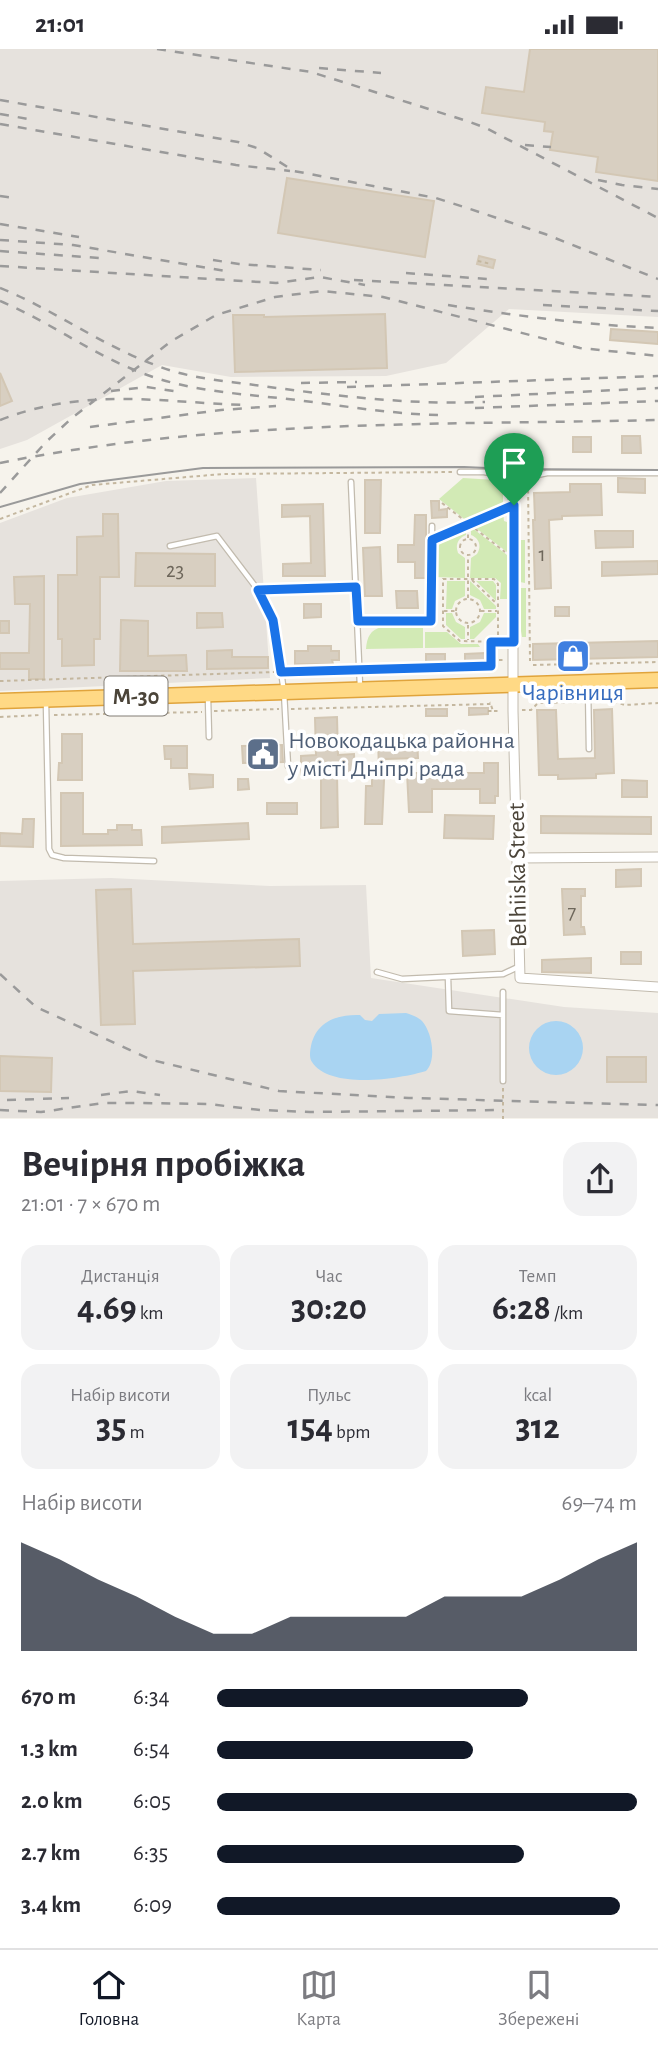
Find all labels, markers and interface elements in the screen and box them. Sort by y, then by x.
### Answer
text: 21:01 [35,11,85,37]
pin [484,433,544,505]
icon: arrive [495,444,533,482]
house number: 1 [538,544,546,565]
house number: 23 [166,560,184,581]
shop icon: Чарівниця [554,637,592,675]
road number: М-30 [104,677,168,715]
place label: Чарівниця [522,681,624,705]
place label: Новокодацька районна у місті Дніпрі рада [287,729,515,781]
public building icon: Новокодацька районна у місті Дніпрі рада [244,735,282,773]
street label: Belhiiska Street [505,802,531,947]
house number: 7 [568,902,577,923]
button: share [563,1142,637,1216]
text: Вечірня пробіжка [21,1146,305,1184]
text: 21:01 · 7 × 670 m [21,1193,161,1216]
text: Дистанція [81,1267,160,1286]
text: Час [315,1267,343,1286]
text: Темп [519,1267,557,1286]
text: 4.69 [77,1291,137,1326]
text: 30:20 [291,1291,367,1326]
text: 6:28 [492,1291,551,1326]
text: km [137,1304,164,1323]
text: /km [551,1304,583,1323]
text: Набір висоти [70,1386,171,1405]
text: Пульс [307,1386,351,1405]
text: kcal [523,1386,552,1405]
text: 35 [96,1410,126,1445]
text: 154 [288,1410,333,1445]
text: 312 [516,1410,560,1445]
text: m [126,1423,145,1442]
text: bpm [333,1423,370,1442]
text: Набір висоти [21,1492,143,1515]
text: 69–74 m [562,1492,637,1515]
text: 670 m [21,1686,76,1709]
text: 6:34 [133,1686,170,1709]
text: 1.3 km [21,1738,78,1761]
text: 6:54 [133,1738,170,1761]
text: 2.0 km [21,1790,83,1813]
text: 6:05 [133,1790,171,1813]
text: 2.7 km [21,1842,80,1865]
text: 6:35 [133,1842,168,1865]
text: 3.4 km [21,1894,81,1917]
text: 6:09 [133,1894,172,1917]
tab: Головна [79,1966,139,2031]
tab: Карта [296,1966,341,2031]
tab: Збережені [498,1966,579,2031]

